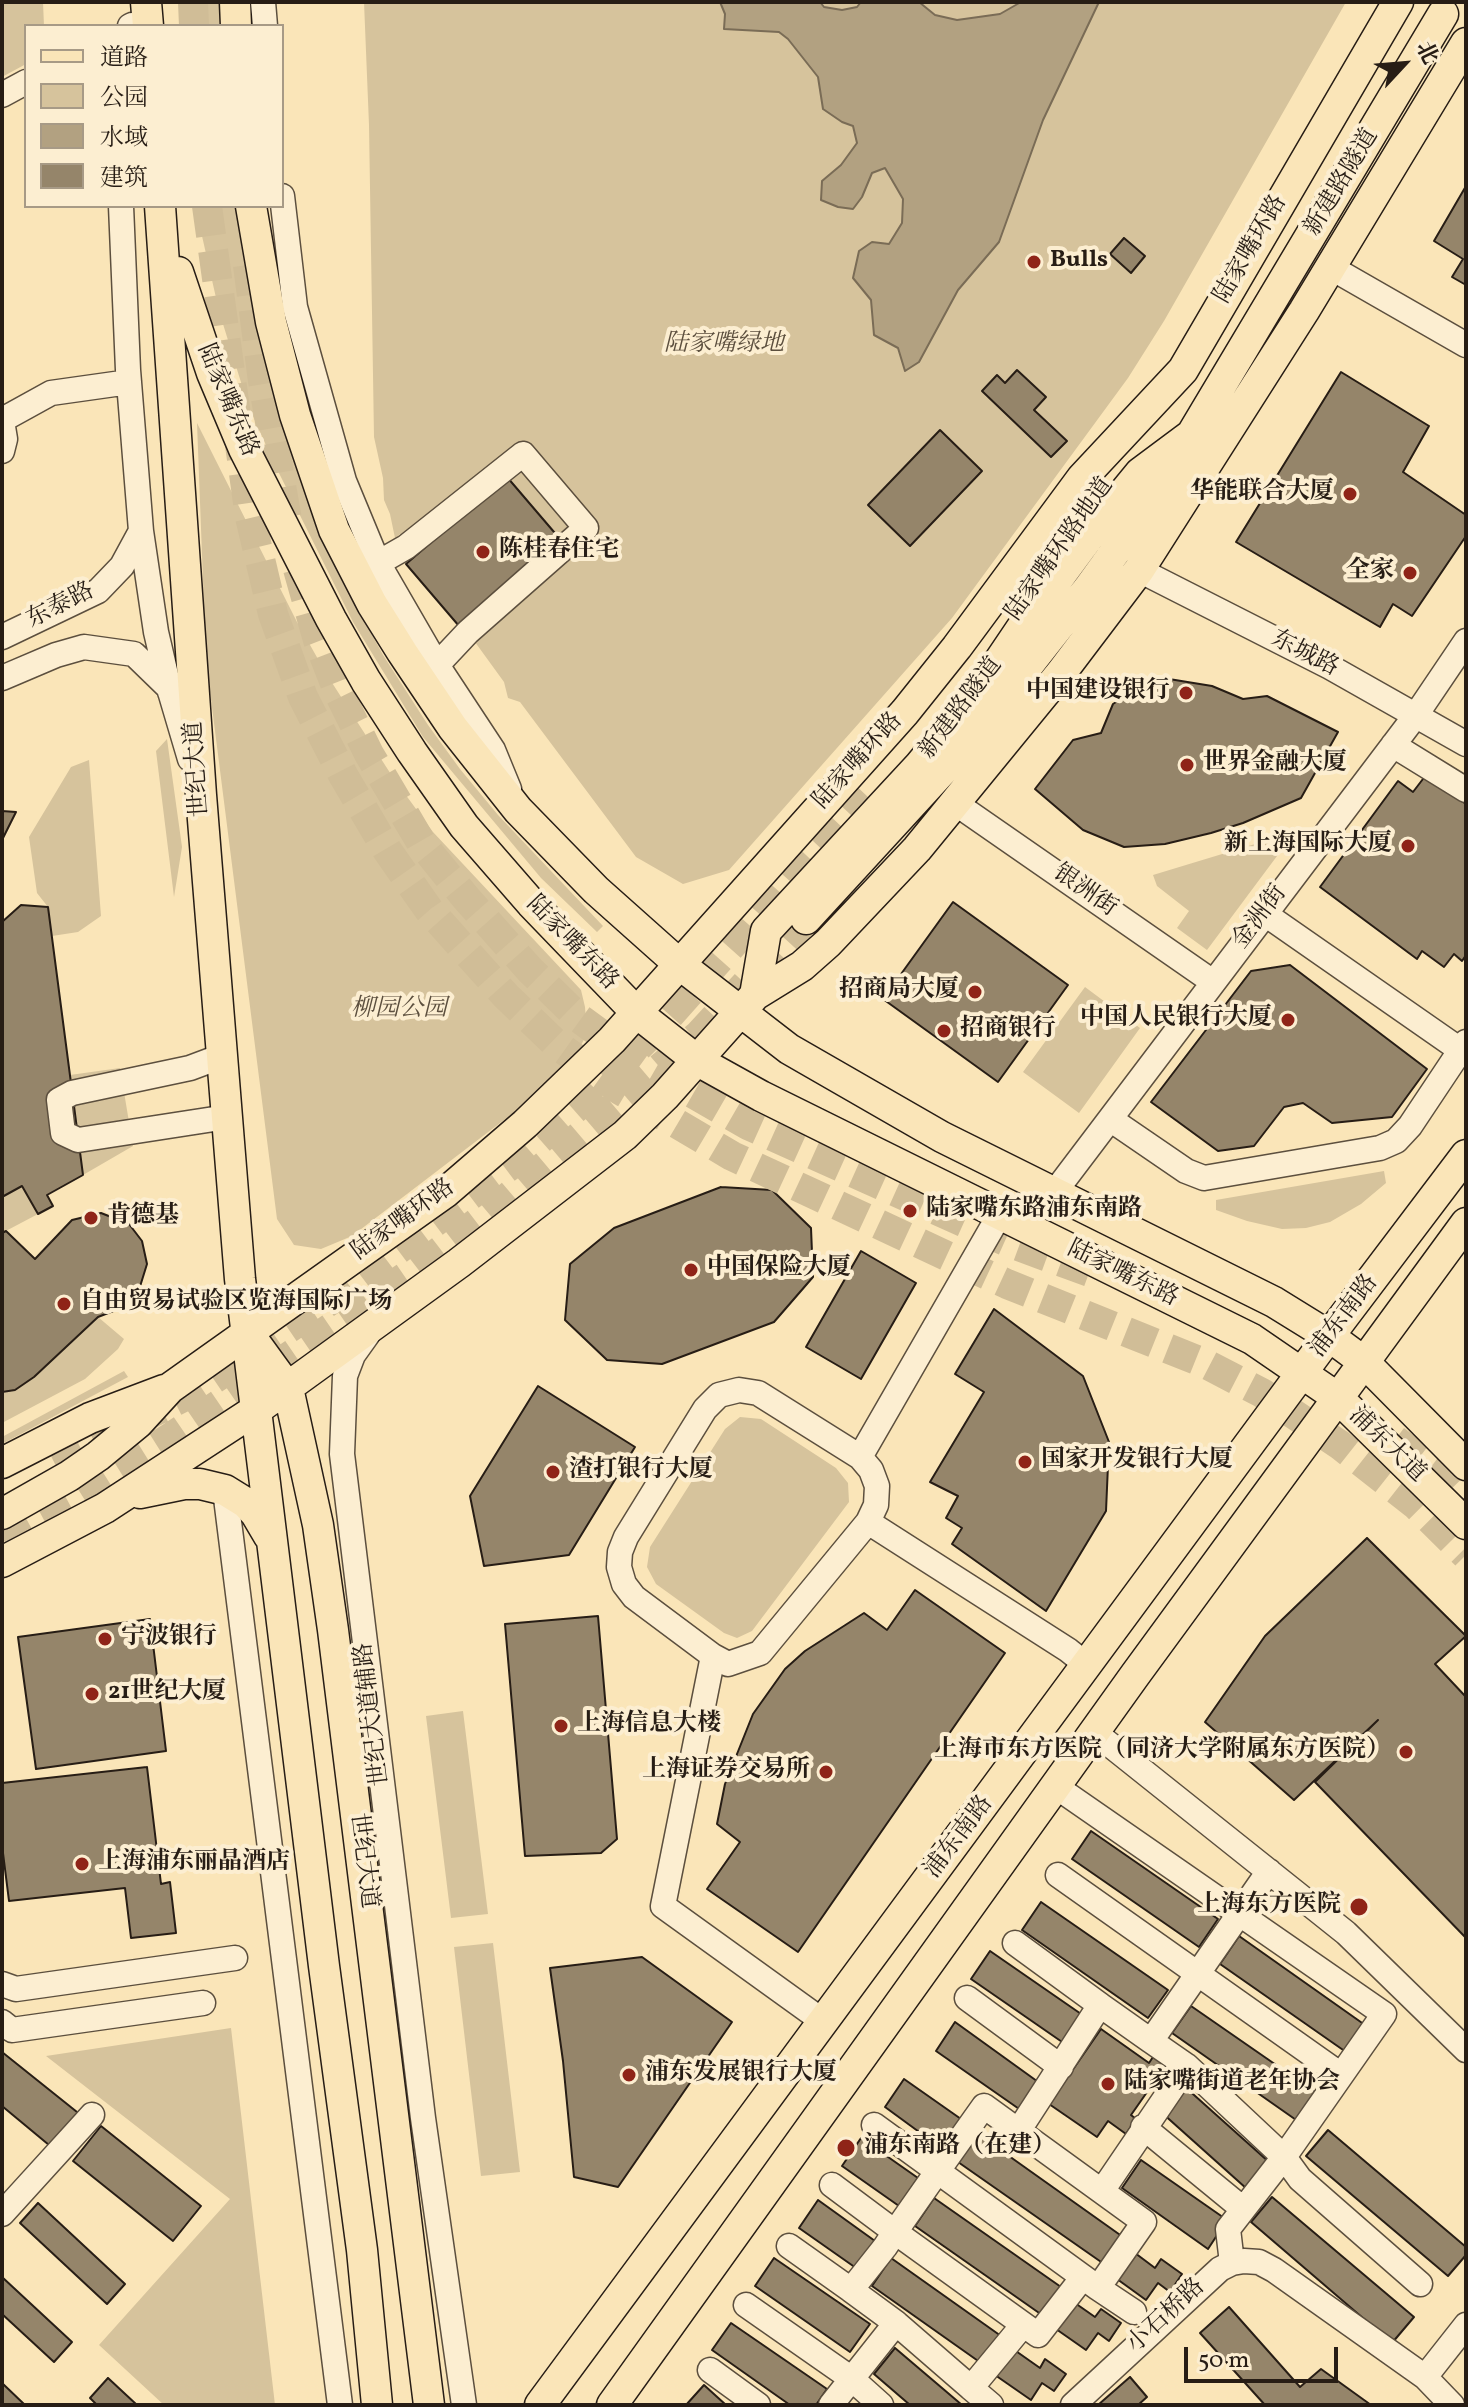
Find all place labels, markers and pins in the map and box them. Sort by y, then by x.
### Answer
place label: Bulls [1050,248,1108,276]
marker: Bulls [1025,253,1043,271]
place label: 华能联合大厦 [1190,480,1334,508]
marker: 华能联合大厦 [1341,485,1359,503]
place label: 陈桂春住宅 [499,538,619,566]
marker: 陈桂春住宅 [474,543,492,561]
place label: 全家 [1346,559,1394,587]
marker: 全家 [1401,564,1419,582]
place label: 中国建设银行 [1026,679,1170,707]
marker: 中国建设银行 [1177,684,1195,702]
place label: 世界金融大厦 [1203,751,1347,779]
marker: 世界金融大厦 [1178,756,1196,774]
place label: 新上海国际大厦 [1224,832,1392,860]
marker: 新上海国际大厦 [1399,837,1417,855]
place label: 招商局大厦 [839,978,959,1006]
marker: 招商局大厦 [966,983,984,1001]
place label: 中国人民银行大厦 [1080,1006,1272,1034]
marker: 中国人民银行大厦 [1279,1011,1297,1029]
place label: 招商银行 [960,1017,1056,1045]
marker: 招商银行 [935,1022,953,1040]
place label: 陆家嘴东路浦东南路 [926,1197,1142,1225]
marker: 陆家嘴东路浦东南路 [901,1202,919,1220]
place label: 肯德基 [107,1204,179,1232]
marker: 肯德基 [82,1209,100,1227]
place label: 中国保险大厦 [707,1256,851,1284]
marker: 中国保险大厦 [682,1261,700,1279]
place label: 自由贸易试验区览海国际广场 [80,1290,392,1318]
marker: 自由贸易试验区览海国际广场 [55,1295,73,1313]
place label: 国家开发银行大厦 [1041,1448,1233,1476]
marker: 国家开发银行大厦 [1016,1453,1034,1471]
place label: 渣打银行大厦 [569,1458,713,1486]
marker: 渣打银行大厦 [544,1463,562,1481]
place label: 宁波银行 [121,1625,217,1653]
marker: 宁波银行 [96,1630,114,1648]
place label: 21世纪大厦 [108,1680,226,1708]
marker: 21世纪大厦 [83,1685,101,1703]
place label: 上海信息大楼 [577,1712,721,1740]
marker: 上海信息大楼 [552,1717,570,1735]
place label: 上海市东方医院（同济大学附属东方医院） [934,1738,1390,1766]
marker: 上海市东方医院（同济大学附属东方医院） [1397,1743,1415,1761]
place label: 上海证券交易所 [642,1758,810,1786]
marker: 上海证券交易所 [817,1763,835,1781]
place label: 上海浦东丽晶酒店 [98,1850,290,1878]
marker: 上海浦东丽晶酒店 [73,1855,91,1873]
place label: 上海东方医院 [1197,1893,1341,1921]
marker: 上海东方医院 [1348,1896,1370,1918]
place label: 浦东发展银行大厦 [645,2061,837,2089]
marker: 浦东发展银行大厦 [620,2066,638,2084]
place label: 陆家嘴街道老年协会 [1124,2070,1340,2098]
marker: 陆家嘴街道老年协会 [1099,2075,1117,2093]
place label: 浦东南路（在建） [864,2134,1056,2162]
marker: 浦东南路（在建） [835,2137,857,2159]

